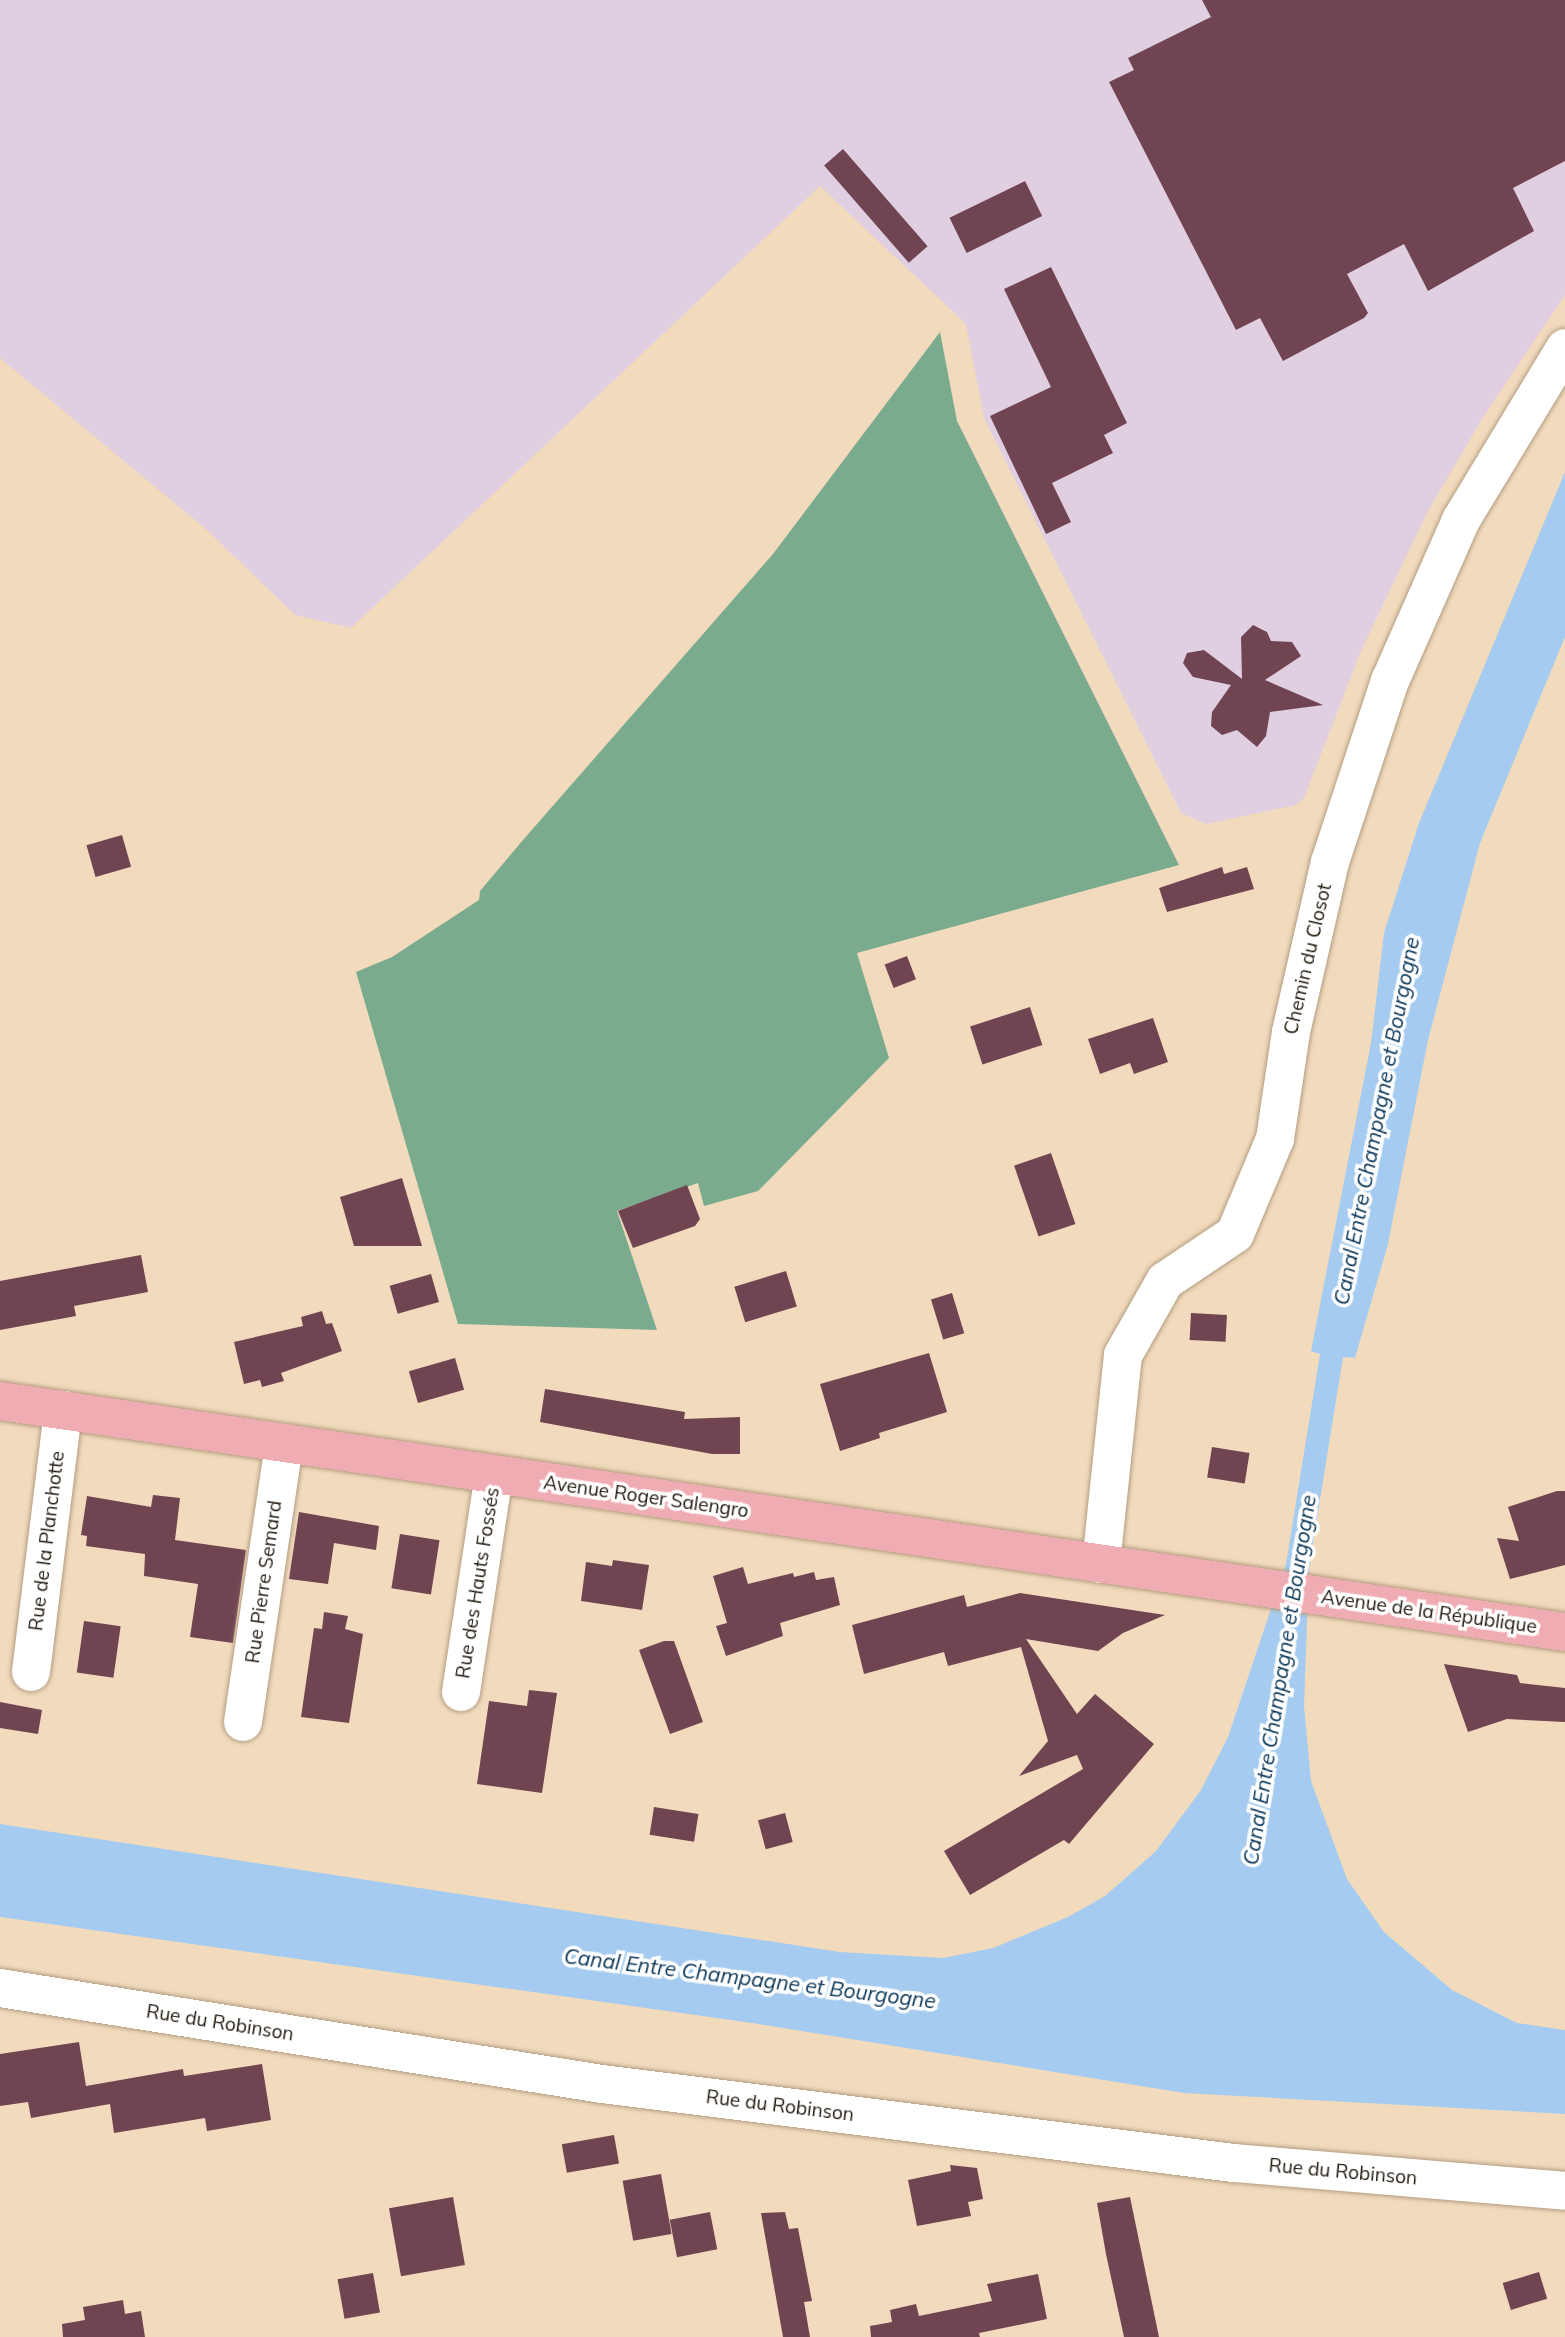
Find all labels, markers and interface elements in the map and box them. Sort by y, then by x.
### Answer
street label: Chemin du Closot [1280,881,1336,1037]
water label: Canal Entre Champagne et Bourgogne [1328,935,1424,1307]
street label: Rue de la Planchotte [25,1450,69,1632]
street label: Avenue Roger Salengro [542,1471,750,1523]
street label: Rue des Hauts Fossés [452,1486,504,1680]
water label: Canal Entre Champagne et Bourgogne [1237,1493,1321,1867]
street label: Rue Pierre Semard [241,1499,287,1665]
street label: Avenue de la République [1320,1586,1538,1638]
water label: Canal Entre Champagne et Bourgogne [563,1943,937,2013]
street label: Rue du Robinson [145,2000,295,2046]
street label: Rue du Robinson [705,2086,855,2126]
street label: Rue du Robinson [1268,2154,1418,2190]

